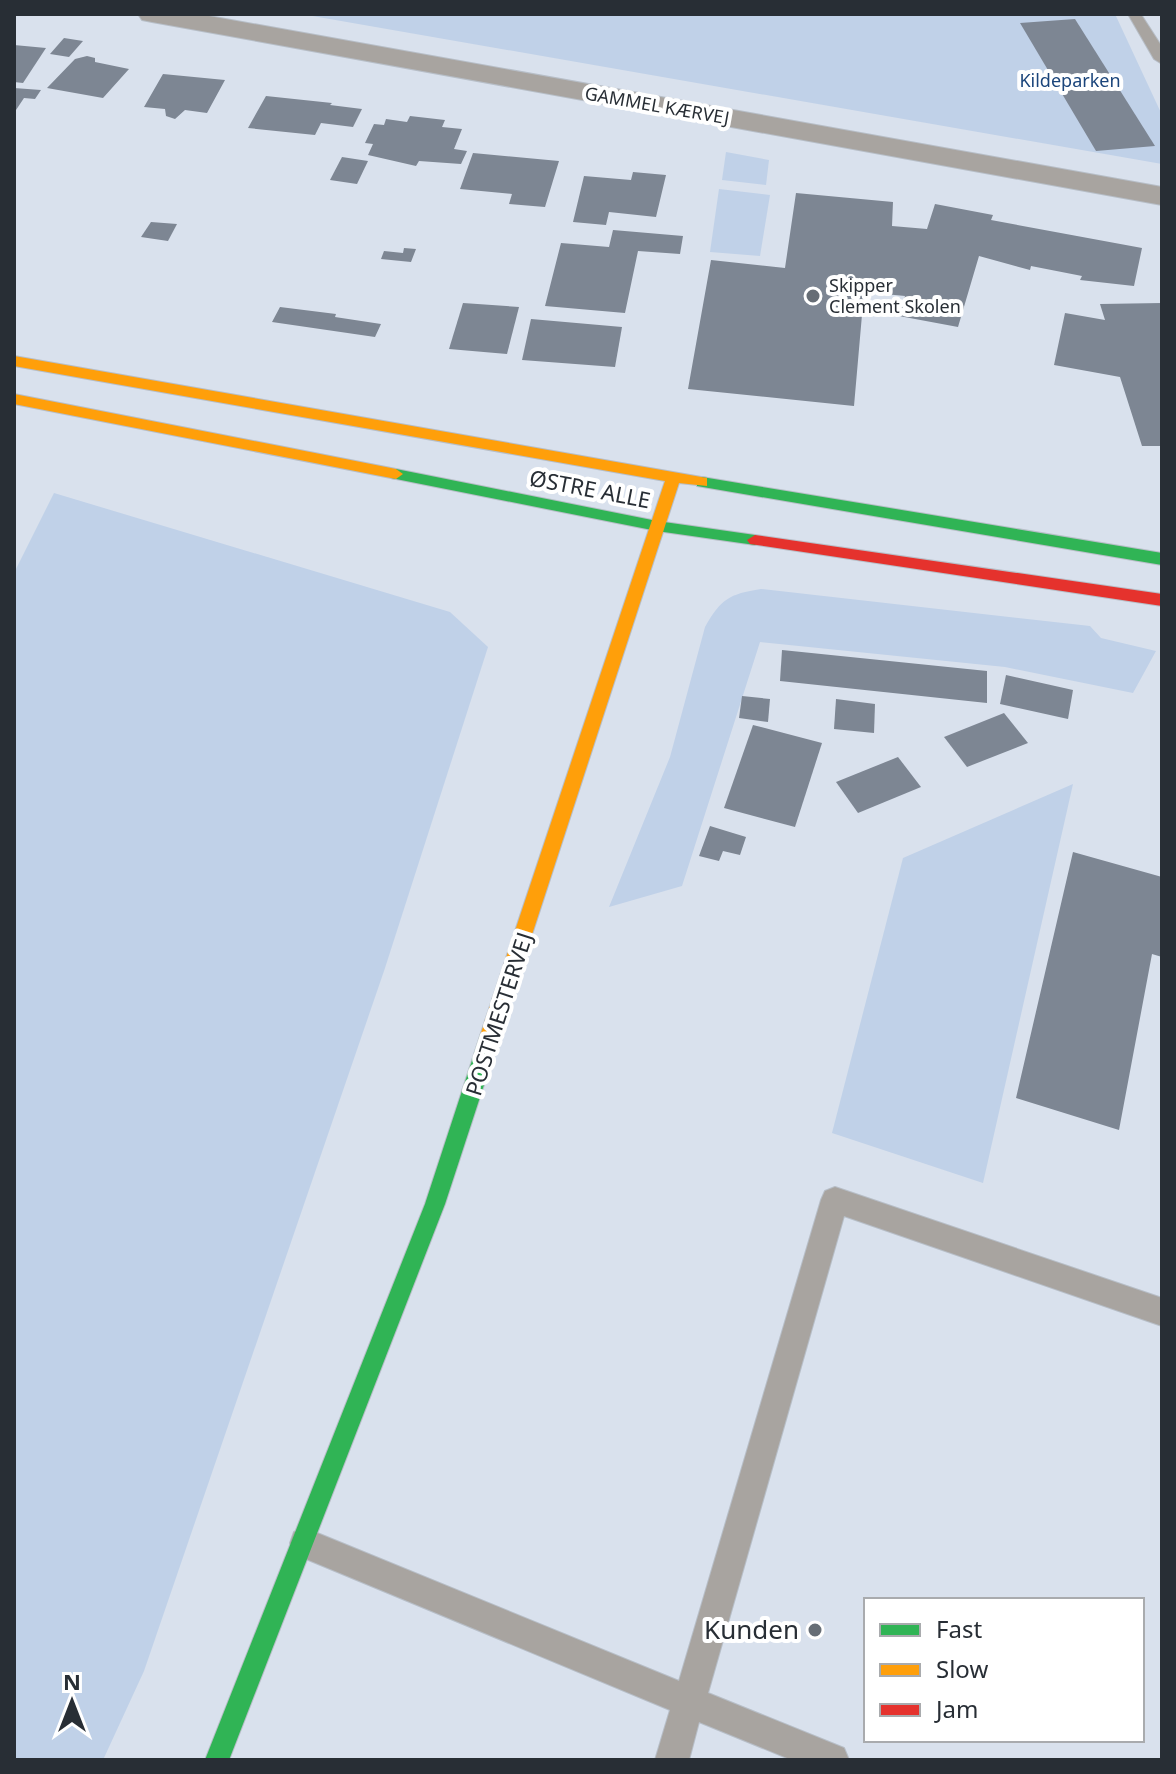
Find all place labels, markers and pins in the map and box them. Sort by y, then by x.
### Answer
place label: Skipper Clement Skolen [829,273,961,318]
marker: Skipper Clement Skolen [804,287,822,305]
place label: Kunden [704,1611,799,1647]
marker: Kunden [806,1621,824,1639]

